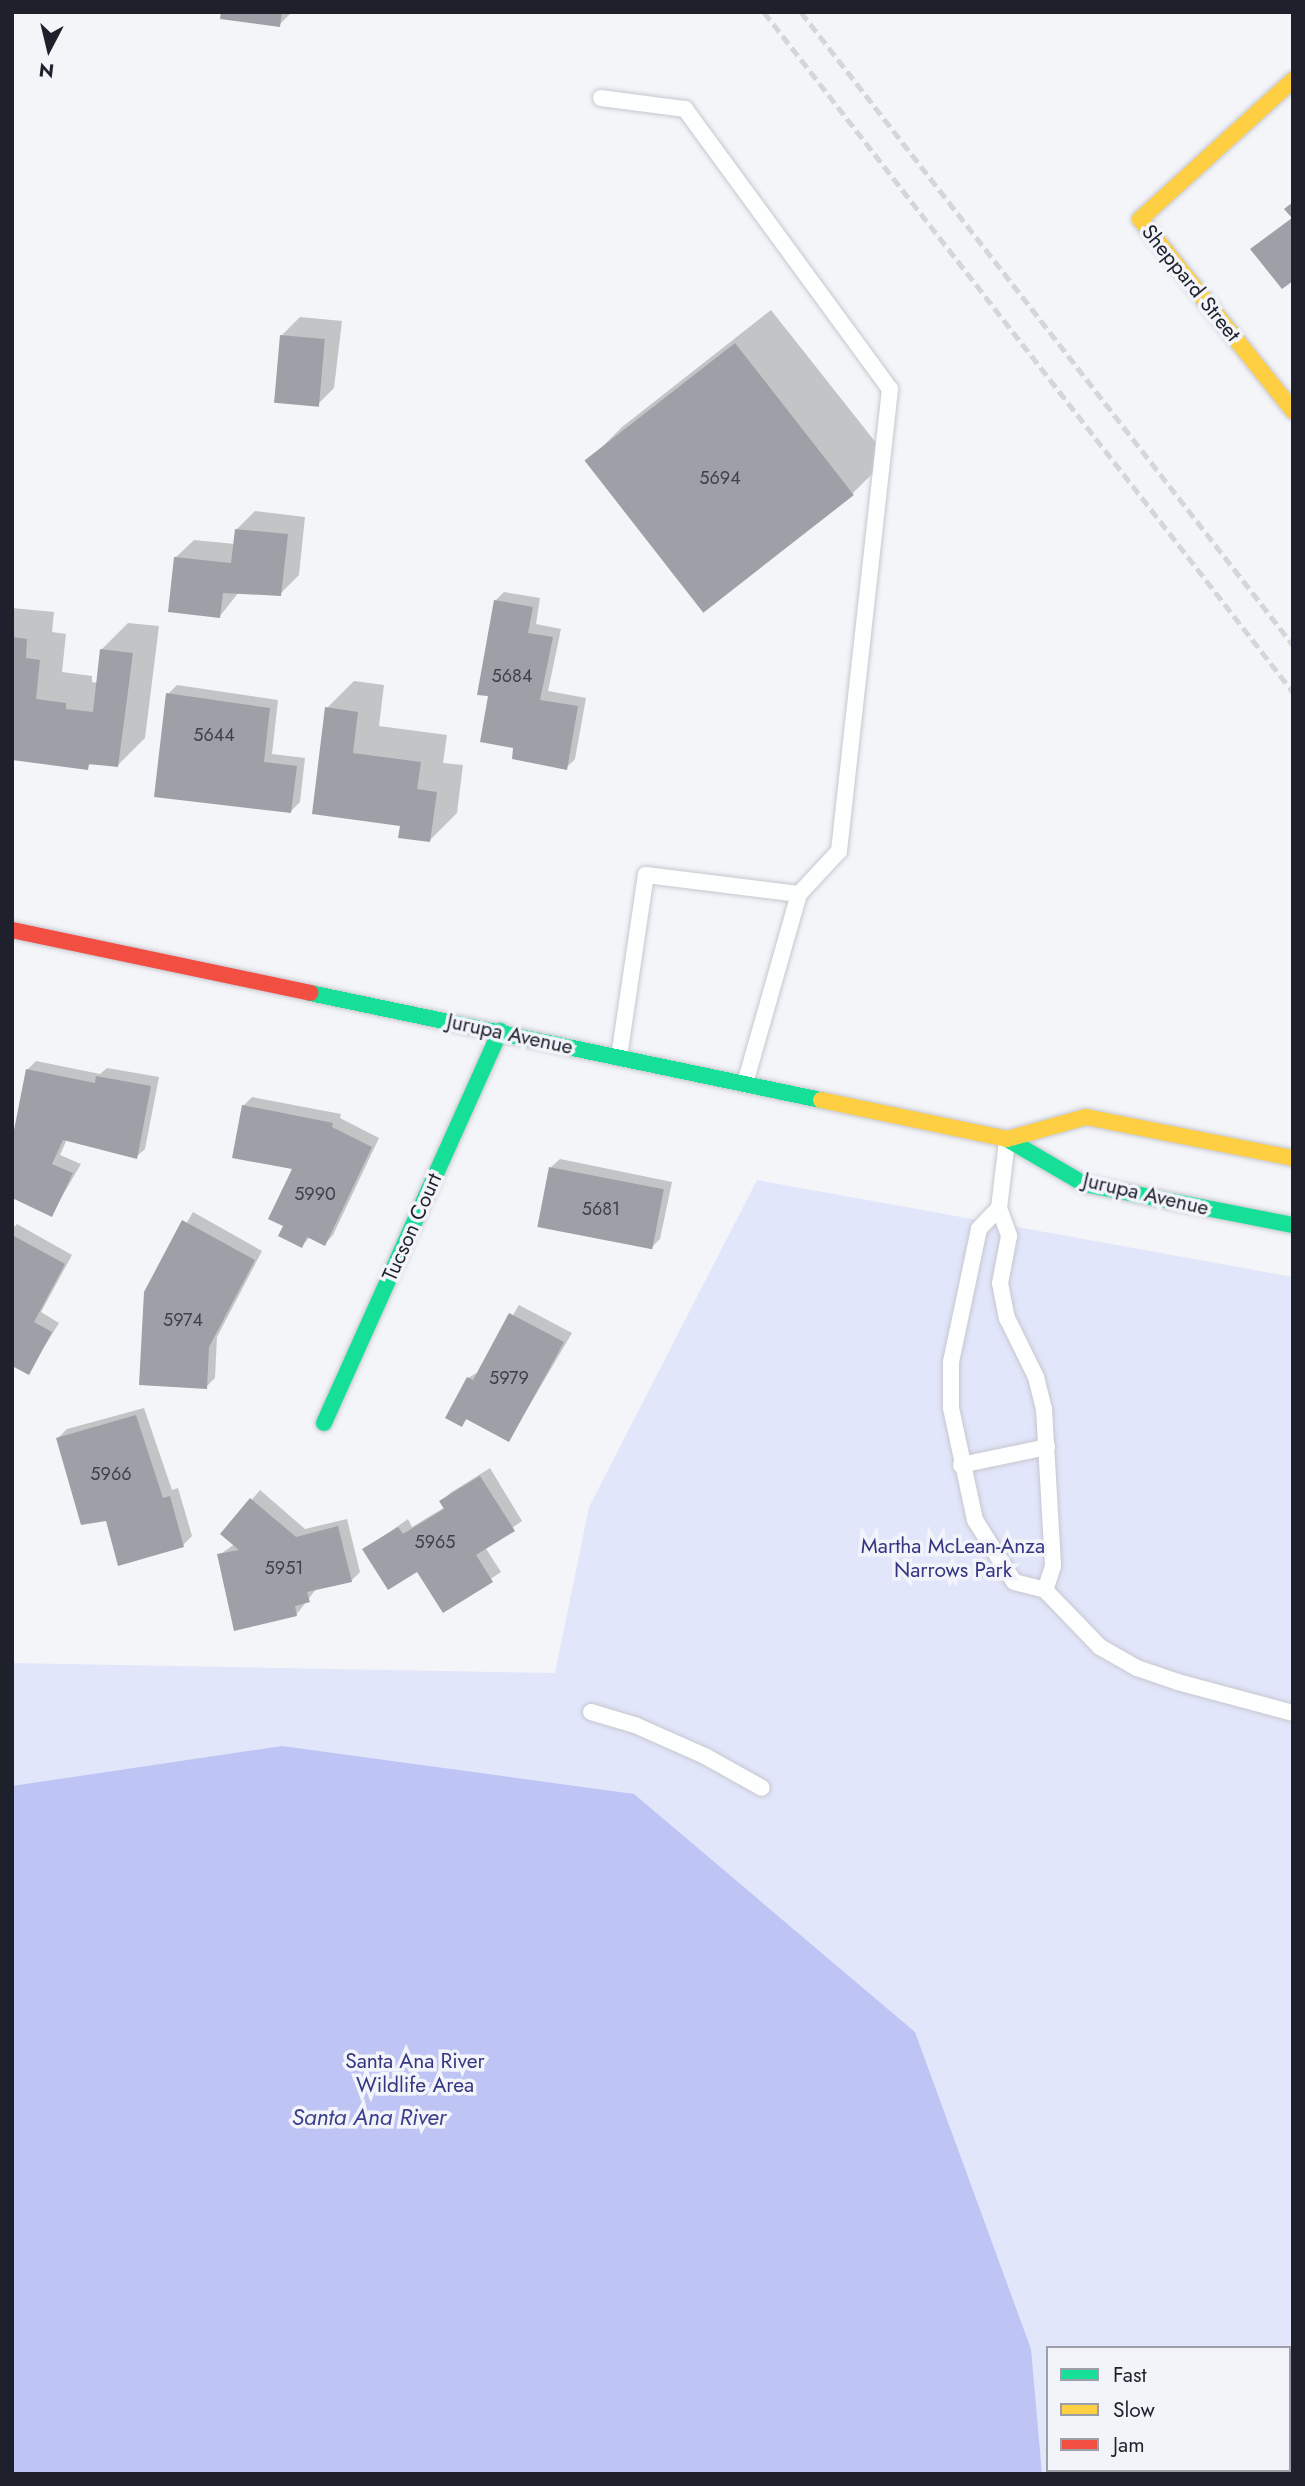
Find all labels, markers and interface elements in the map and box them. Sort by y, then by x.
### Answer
north arrow [14,14,84,84]
text: N [37,56,56,85]
street label: Sheppard Street [1136,220,1246,346]
house number: 5694 [699,467,741,489]
house number: 5684 [492,665,532,687]
house number: 5644 [193,724,235,746]
street label: Jurupa Avenue [445,1008,575,1060]
street label: Jurupa Avenue [1081,1167,1211,1221]
street label: Tucson Court [377,1169,447,1285]
house number: 5990 [294,1183,336,1205]
house number: 5681 [582,1198,620,1220]
house number: 5974 [163,1309,203,1331]
house number: 5979 [489,1367,529,1389]
house number: 5966 [90,1463,132,1485]
house number: 5965 [414,1531,456,1553]
park label: Martha McLean-Anza Narrows Park [861,1533,1045,1583]
house number: 5951 [265,1557,303,1579]
park label: Santa Ana River Wildlife Area [345,2048,485,2098]
water label: Santa Ana River [292,2103,446,2131]
legend [1046,2346,1291,2472]
text: Fast [1113,2360,1146,2390]
text: Slow [1113,2395,1155,2425]
text: Jam [1113,2430,1145,2460]

